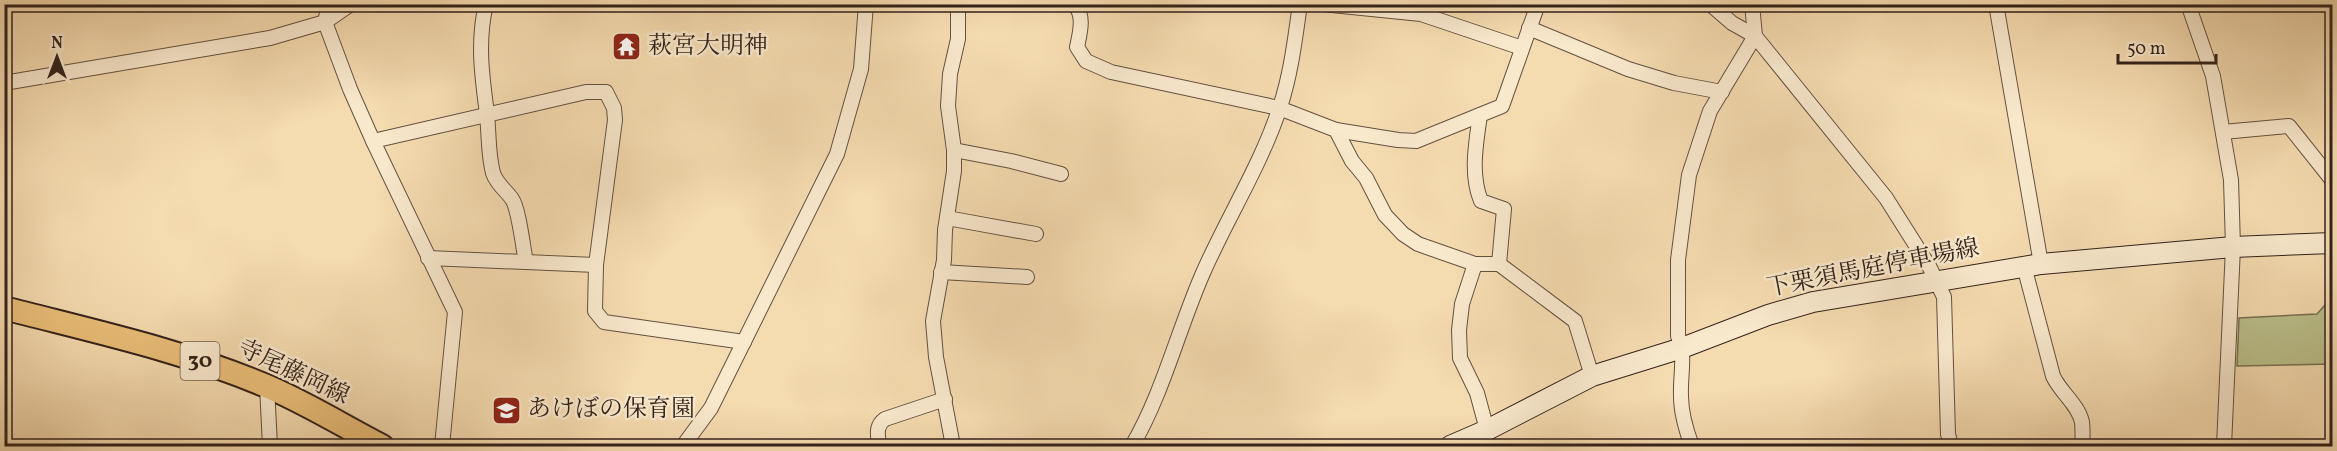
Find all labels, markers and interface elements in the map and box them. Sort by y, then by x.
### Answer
north arrow [27,27,87,87]
scale bar [2118,27,2216,65]
place label: 萩宮大明神 [648,30,768,64]
temple icon: 萩宮大明神 [611,31,643,63]
text: N [51,33,63,55]
text: 50 m [2127,37,2166,62]
street label: 下栗須馬庭停車場線 [1764,232,1982,306]
street label: 寺尾藤岡線 [231,332,355,414]
road number: 30 [180,342,220,380]
place label: あけぼの保育園 [527,393,695,427]
school or university icon: あけぼの保育園 [490,394,522,426]

